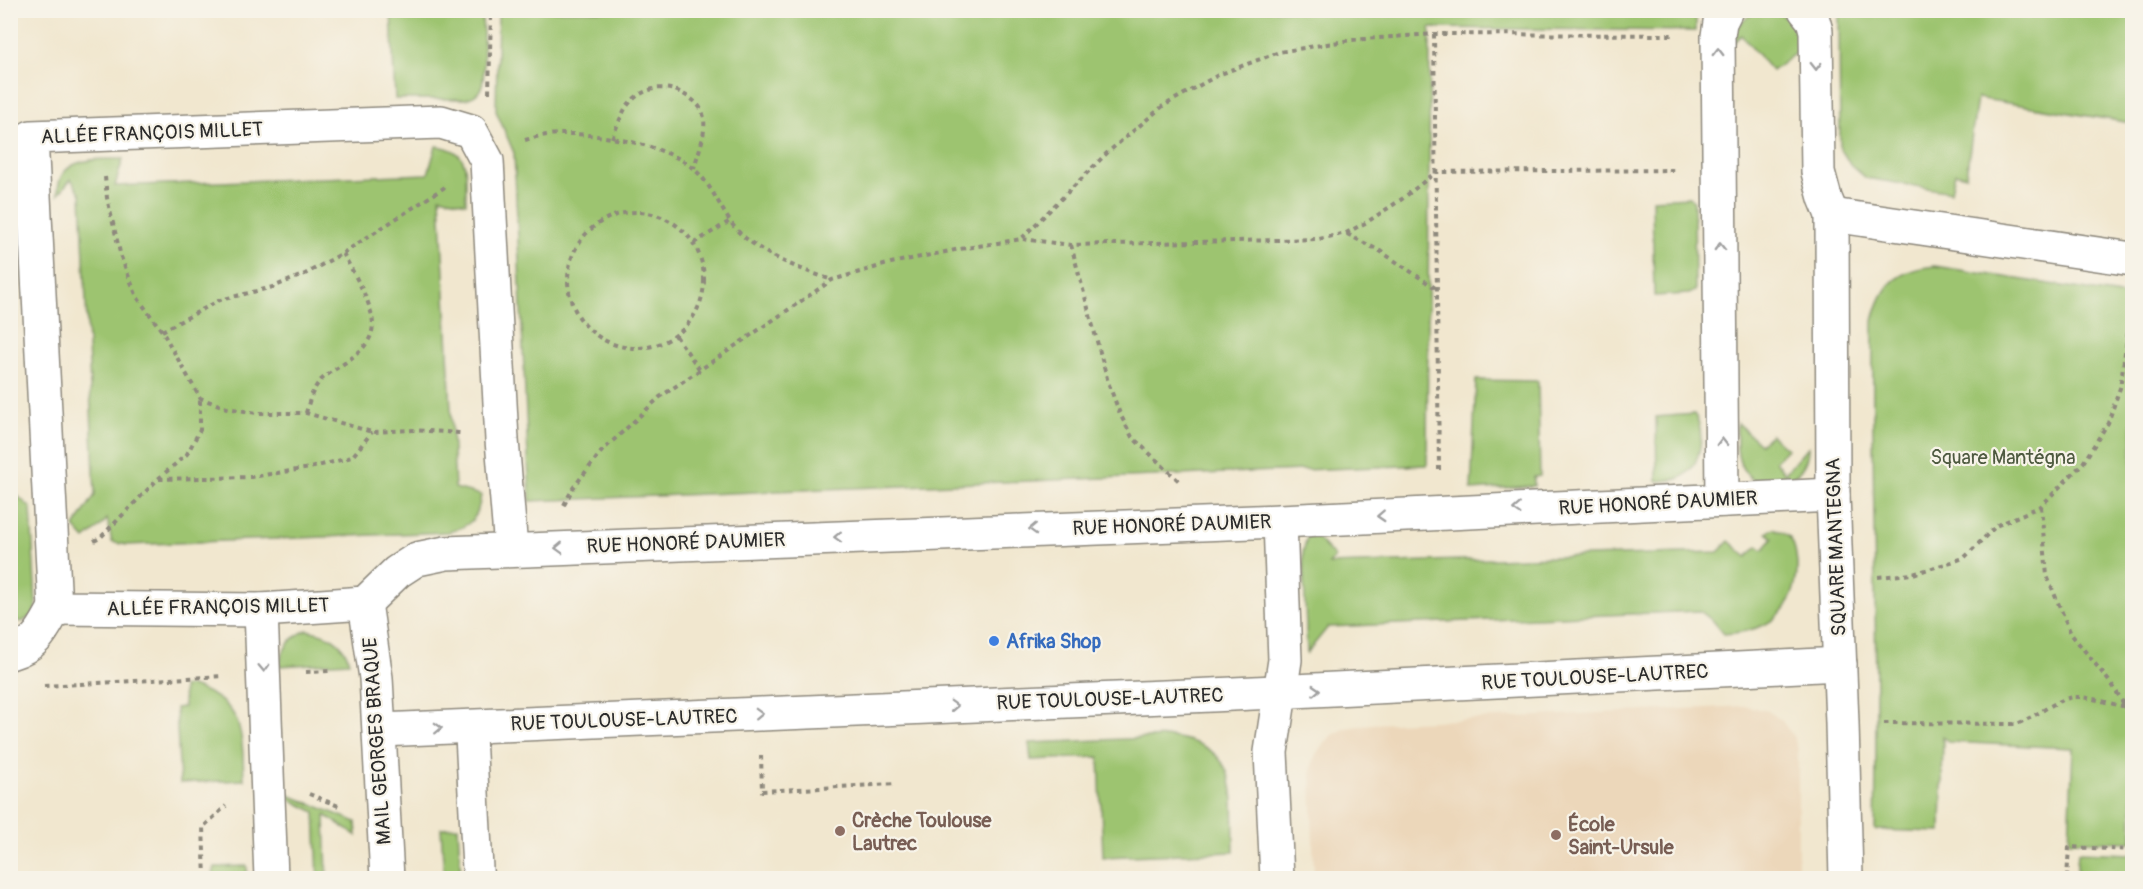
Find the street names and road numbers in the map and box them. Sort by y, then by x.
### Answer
street label: ALLÉE FRANÇOIS MILLET [40,117,264,149]
street label: SQUARE MANTEGNA [1820,457,1852,637]
street label: RUE HONORÉ DAUMIER [1558,485,1758,521]
street label: RUE HONORÉ DAUMIER [1072,509,1272,541]
street label: RUE HONORÉ DAUMIER [586,527,786,559]
street label: ALLÉE FRANÇOIS MILLET [107,593,329,621]
street label: MAIL GEORGES BRAQUE [357,636,397,846]
street label: RUE TOULOUSE-LAUTREC [1481,659,1709,695]
street label: RUE TOULOUSE-LAUTREC [996,683,1224,715]
street label: RUE TOULOUSE-LAUTREC [510,704,738,736]

